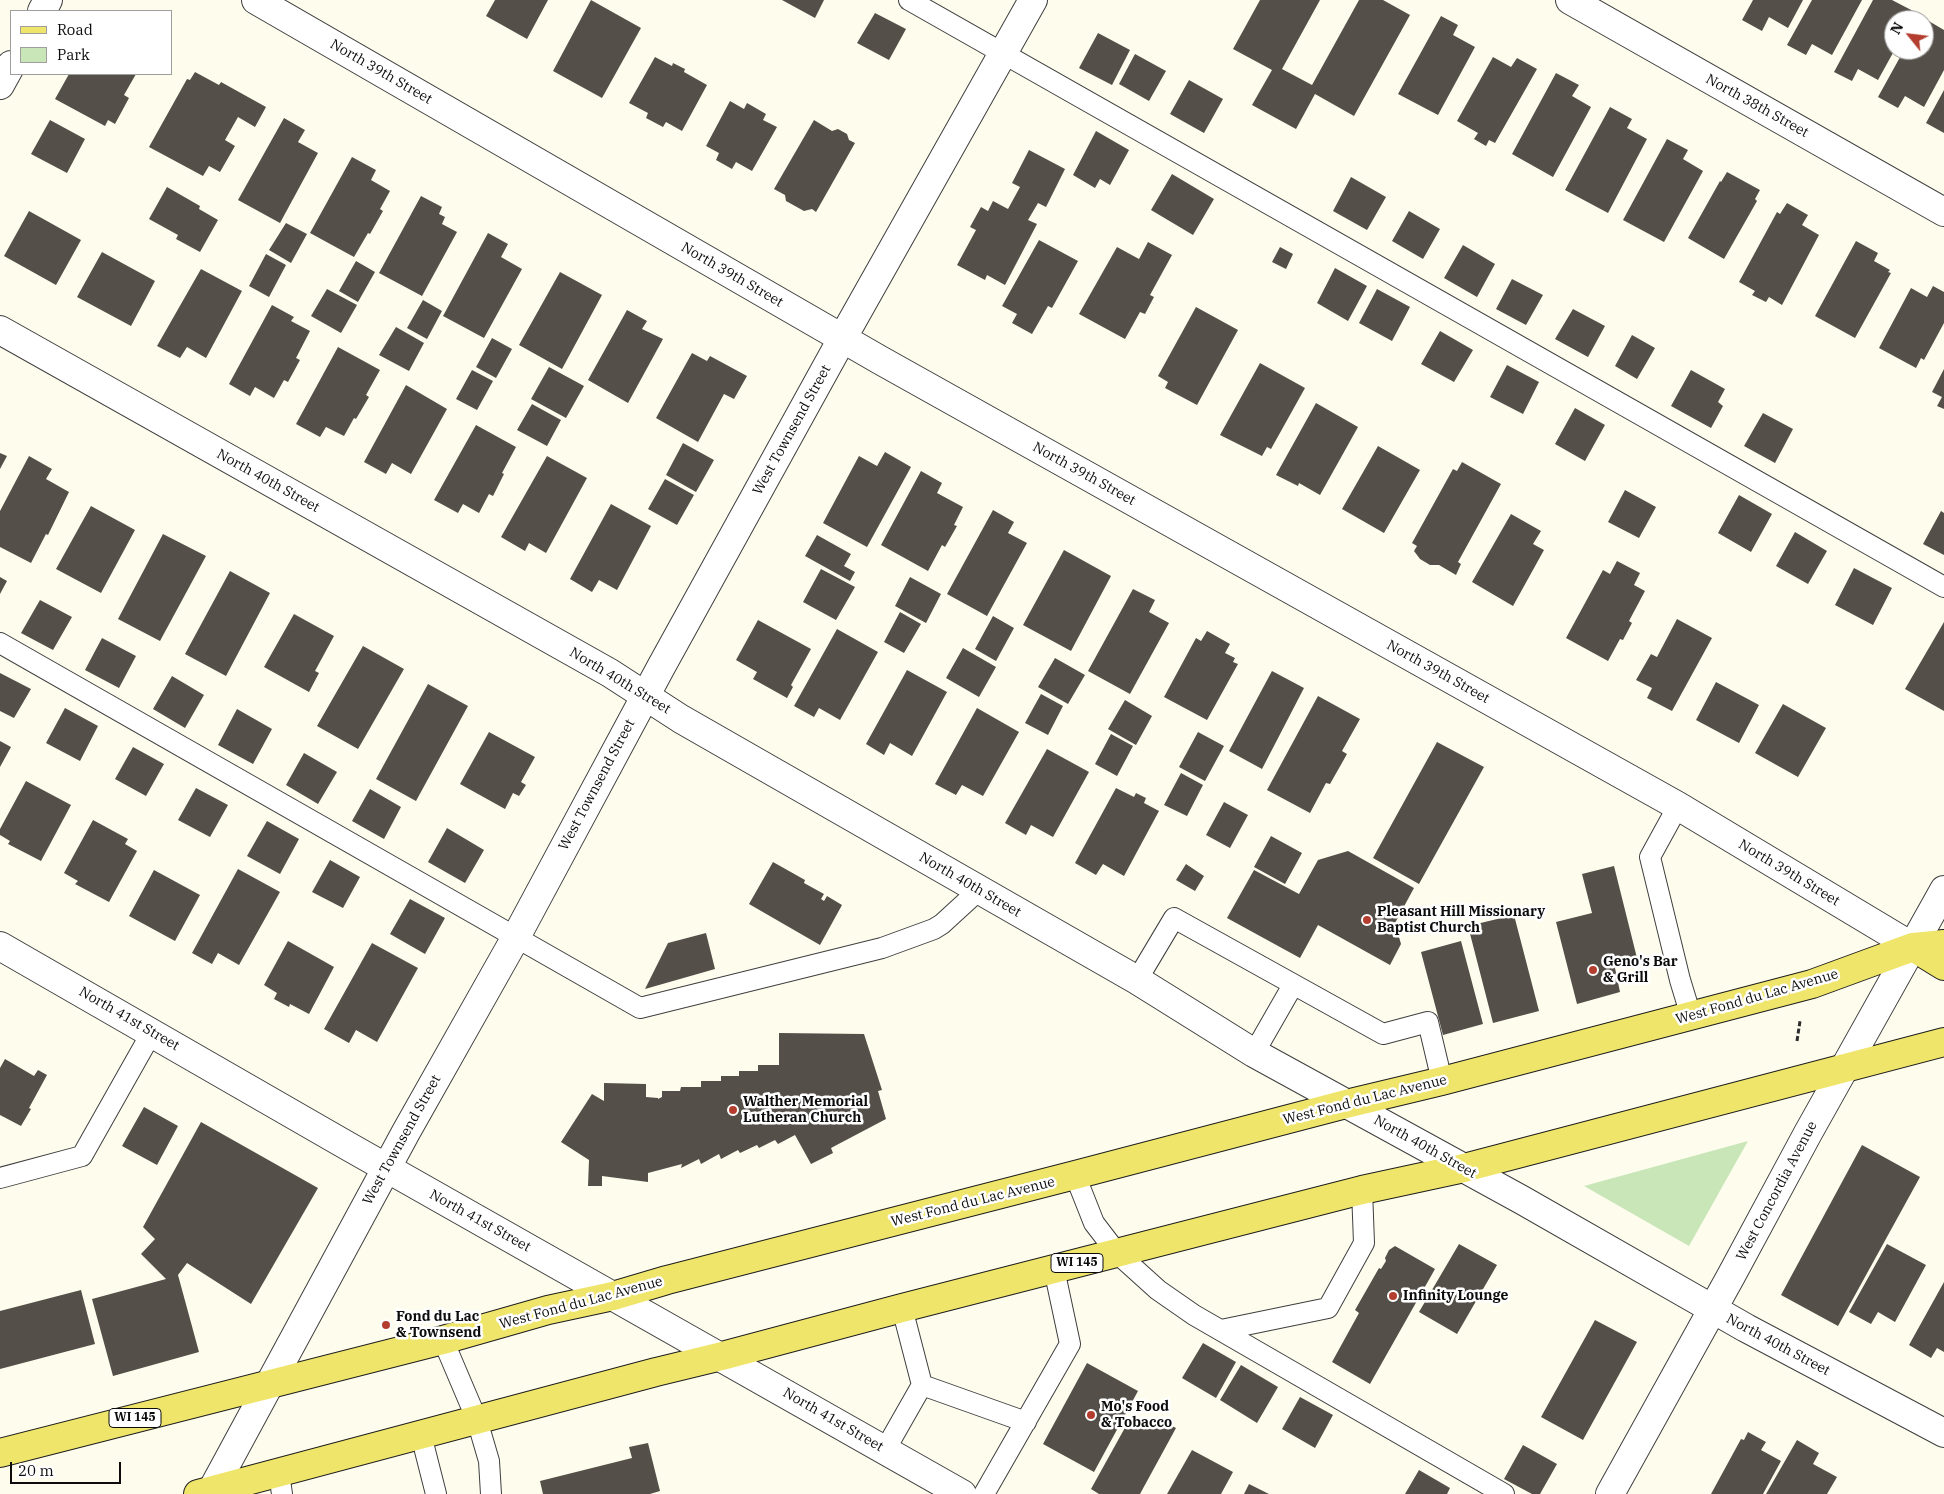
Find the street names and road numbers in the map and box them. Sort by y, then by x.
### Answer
street label: North 39th Street [327,36,435,108]
street label: North 38th Street [1703,71,1811,141]
street label: North 39th Street [678,239,786,311]
street label: West Townsend Street [749,362,835,498]
street label: North 39th Street [1030,439,1138,509]
street label: North 40th Street [214,446,322,516]
street label: North 39th Street [1384,637,1492,707]
street label: North 40th Street [566,644,674,718]
street label: West Townsend Street [555,717,639,853]
street label: North 39th Street [1735,836,1843,910]
street label: North 40th Street [916,849,1024,921]
street label: West Fond du Lac Avenue [1674,966,1840,1028]
street label: North 41st Street [76,983,182,1055]
street label: West Townsend Street [359,1072,445,1208]
street label: West Fond du Lac Avenue [1281,1072,1449,1128]
street label: North 40th Street [1371,1112,1479,1182]
street label: West Concordia Avenue [1733,1118,1821,1264]
street label: West Fond du Lac Avenue [889,1174,1057,1230]
street label: North 41st Street [426,1186,534,1256]
road number: WI 145 [1051,1254,1103,1272]
street label: West Fond du Lac Avenue [498,1273,664,1333]
street label: North 40th Street [1723,1311,1833,1379]
street label: North 41st Street [780,1384,886,1456]
road number: WI 145 [109,1409,161,1428]

